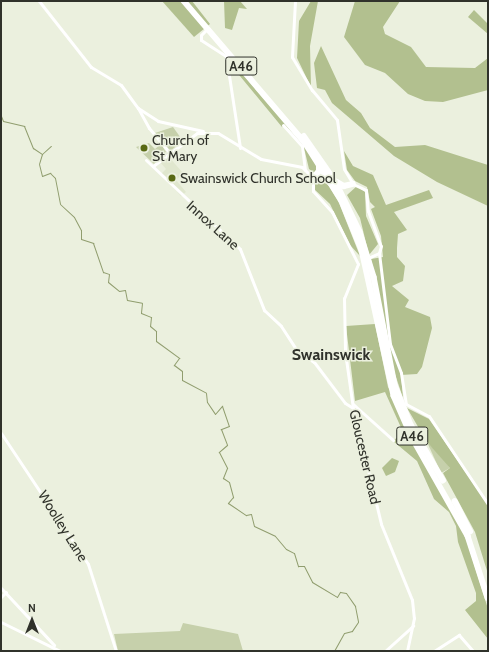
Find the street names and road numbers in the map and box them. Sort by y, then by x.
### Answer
road number: A46 [225,55,257,77]
street label: Innox Lane [183,197,243,253]
street label: Gloucester Road [346,408,384,506]
road number: A46 [396,425,428,447]
street label: Woolley Lane [34,487,92,565]

